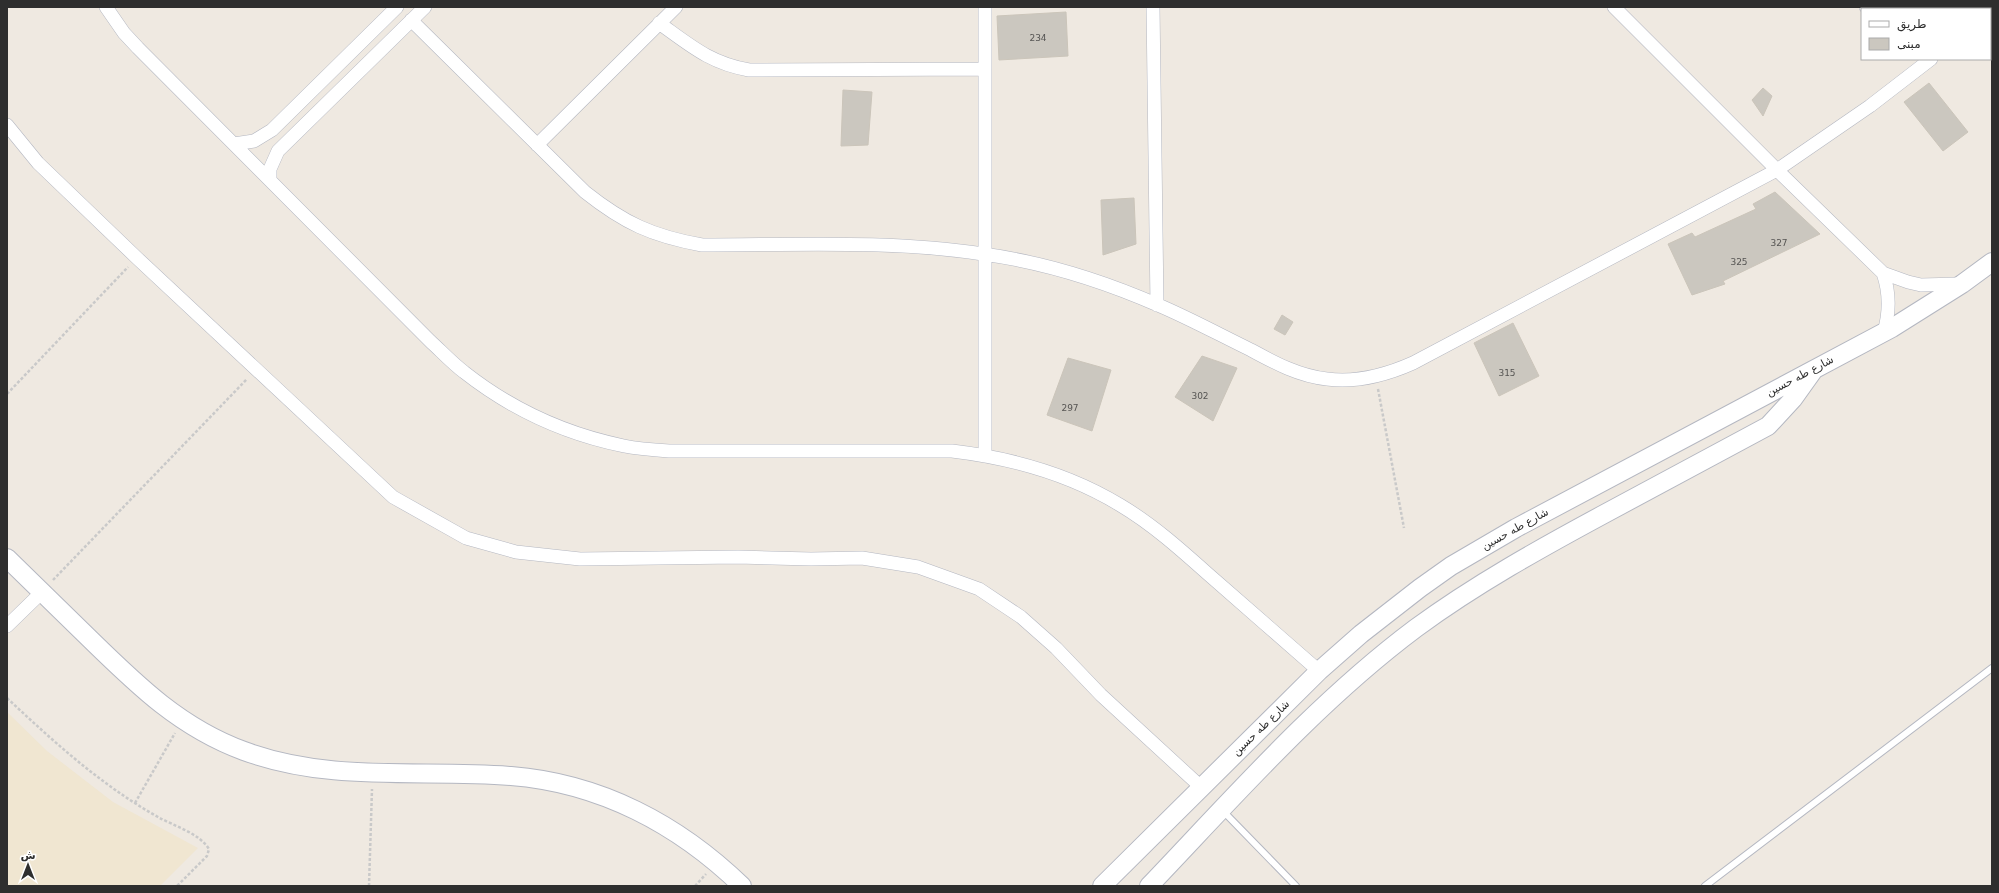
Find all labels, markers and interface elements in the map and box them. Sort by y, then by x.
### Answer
legend [1861,8,1991,60]
text: طريق [1897,17,1927,32]
house number: 234 [1029,33,1047,43]
text: مبنى [1897,37,1921,51]
house number: 327 [1770,238,1788,248]
house number: 325 [1730,257,1748,267]
street label: شارع طه حسين [1764,353,1836,399]
house number: 315 [1498,368,1516,378]
house number: 302 [1191,391,1209,401]
house number: 297 [1061,403,1079,413]
street label: شارع طه حسين [1479,505,1551,553]
street label: شارع طه حسين [1230,697,1292,759]
north arrow [8,845,48,885]
text: ش [20,849,36,862]

